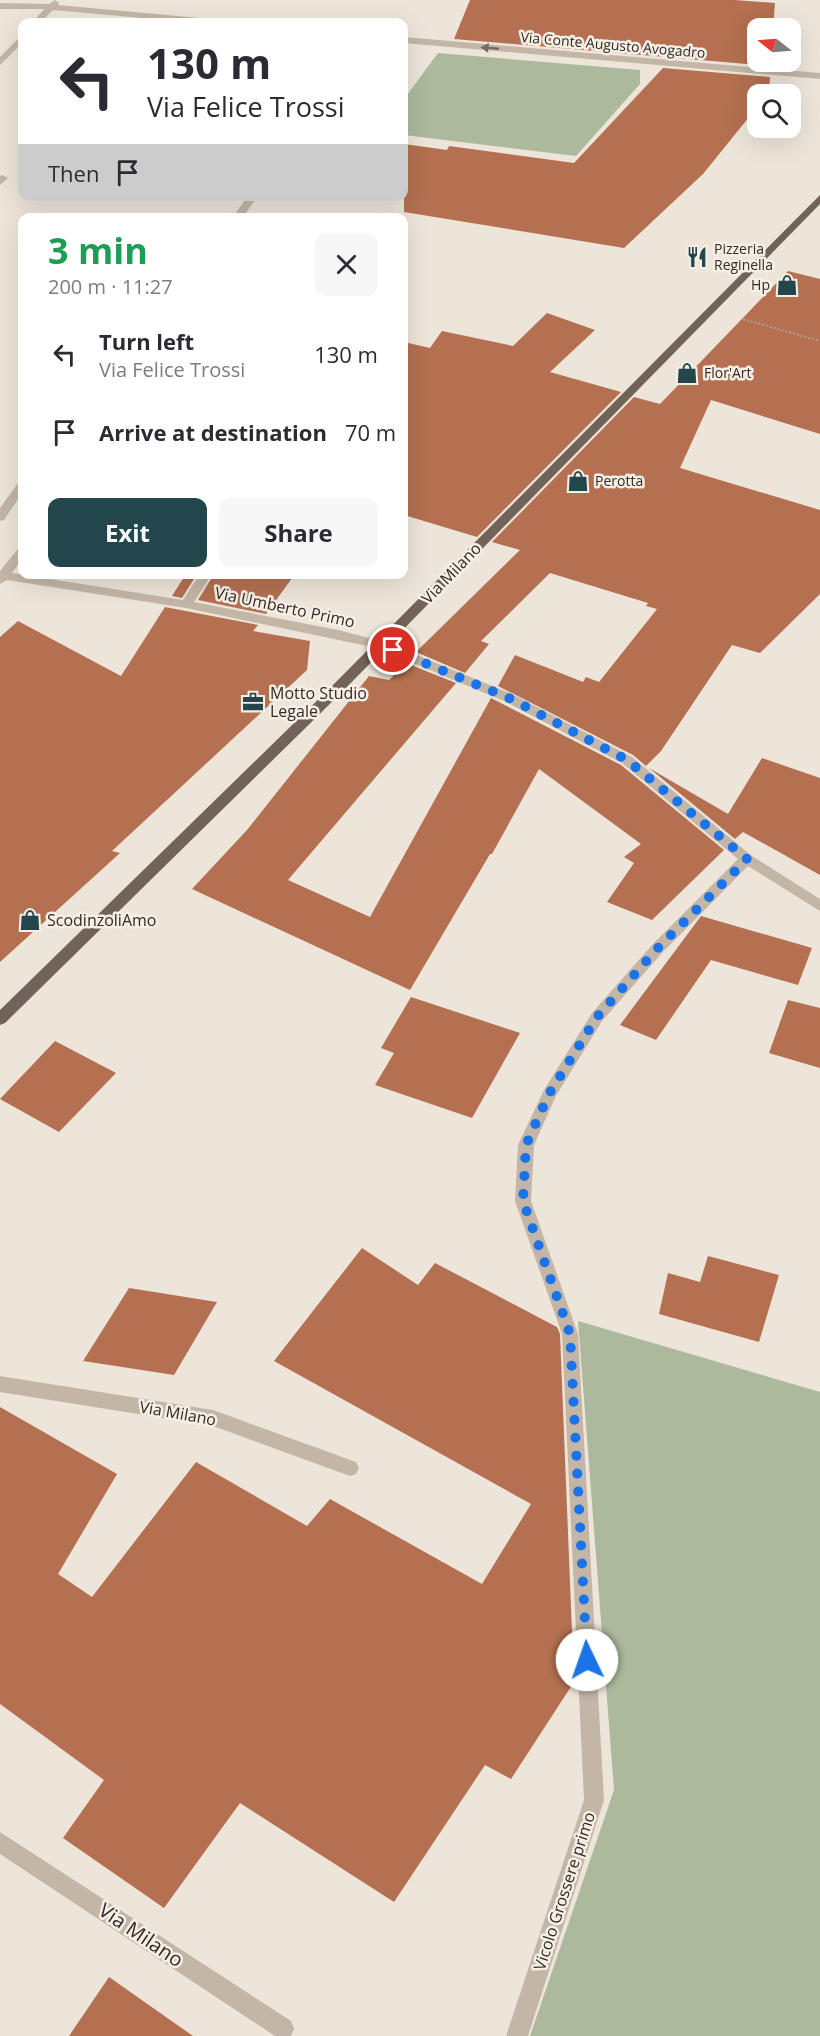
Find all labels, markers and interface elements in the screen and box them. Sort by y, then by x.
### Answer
north arrow [747,18,801,72]
map controls [747,18,801,138]
street label: Via Conte Augusto Avogadro [520,27,706,62]
text: 130 m [147,34,271,91]
icon: left [48,42,126,120]
one-way arrow [480,43,499,53]
button: search [747,84,801,138]
text: Via Felice Trossi [147,88,344,125]
icon: arrive [111,156,144,189]
text: Then [48,158,99,188]
text: 3 min [48,226,148,275]
button: close [315,233,378,296]
place label: Pizzeria Reginella [714,239,773,274]
restaurant icon: Pizzeria Reginella [685,245,709,269]
text: 200 m · 11:27 [48,273,173,300]
shop icon: Hp [775,273,799,297]
place label: Hp [751,275,770,294]
text: Turn left [99,326,194,356]
icon: left [48,338,81,371]
text: 130 m [314,339,378,369]
text: Via Felice Trossi [99,356,245,383]
shop icon: Flor'Art [675,361,699,385]
place label: Flor'Art [704,363,752,382]
icon: arrive [48,416,81,449]
text: Arrive at destination [99,417,327,447]
text: 70 m [345,417,396,447]
shop icon: Perotta [566,469,590,493]
place label: Perotta [595,471,643,490]
button: Exit [48,498,207,567]
button: Share [219,498,378,567]
street label: Via Milano [416,538,486,608]
street label: Via Umberto Primo [213,581,357,633]
pin [367,624,418,675]
icon: arrive [376,633,409,666]
place label: Motto Studio Legale [270,682,367,722]
office icon: Motto Studio Legale [241,690,265,714]
shop icon: ScodinzoliAmo [18,908,42,932]
place label: ScodinzoliAmo [47,909,156,931]
street label: Via Milano [138,1395,218,1431]
position arrow [555,1628,619,1692]
street label: Vicolo Grossere primo [528,1809,600,1973]
street label: Via Milano [94,1896,189,1973]

